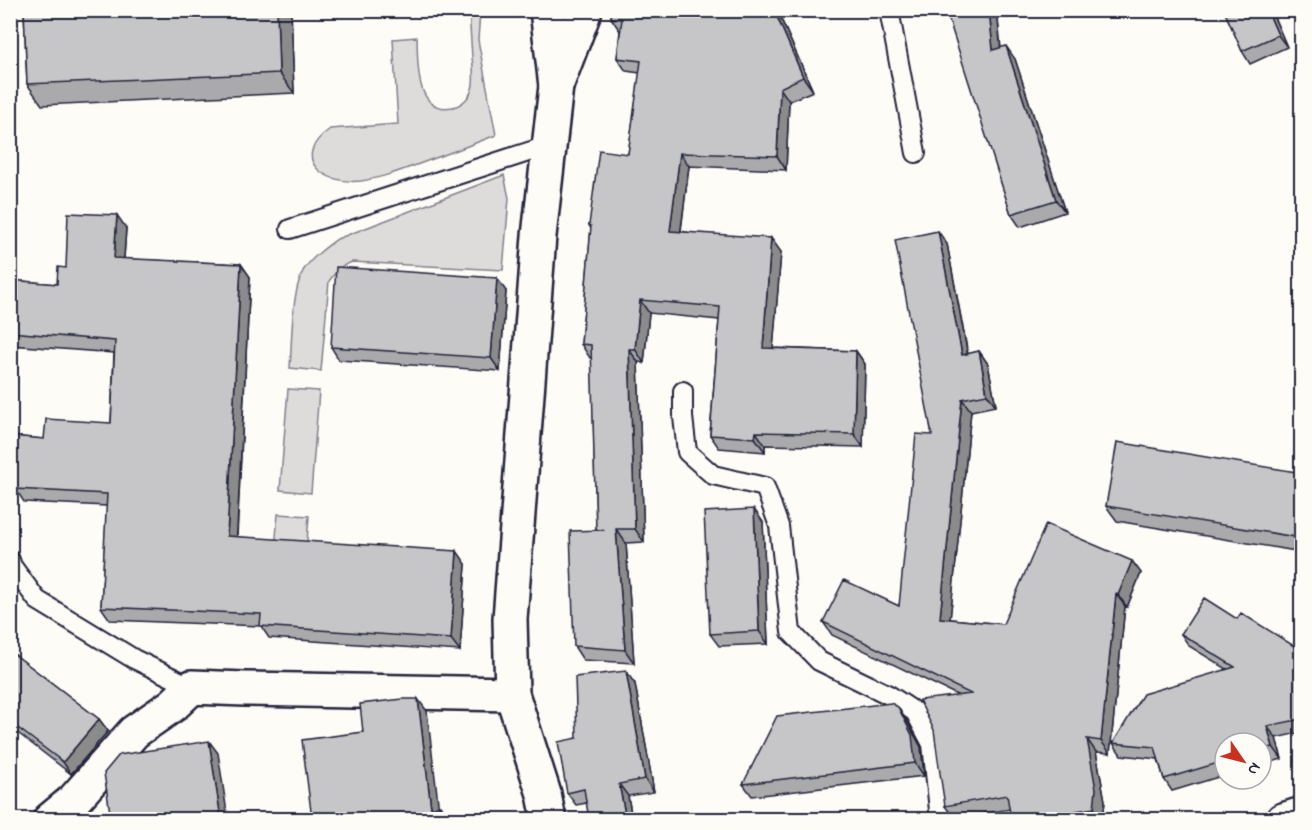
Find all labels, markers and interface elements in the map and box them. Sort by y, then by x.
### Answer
north arrow [1213,731,1273,791]
text: N [1241,757,1267,780]

